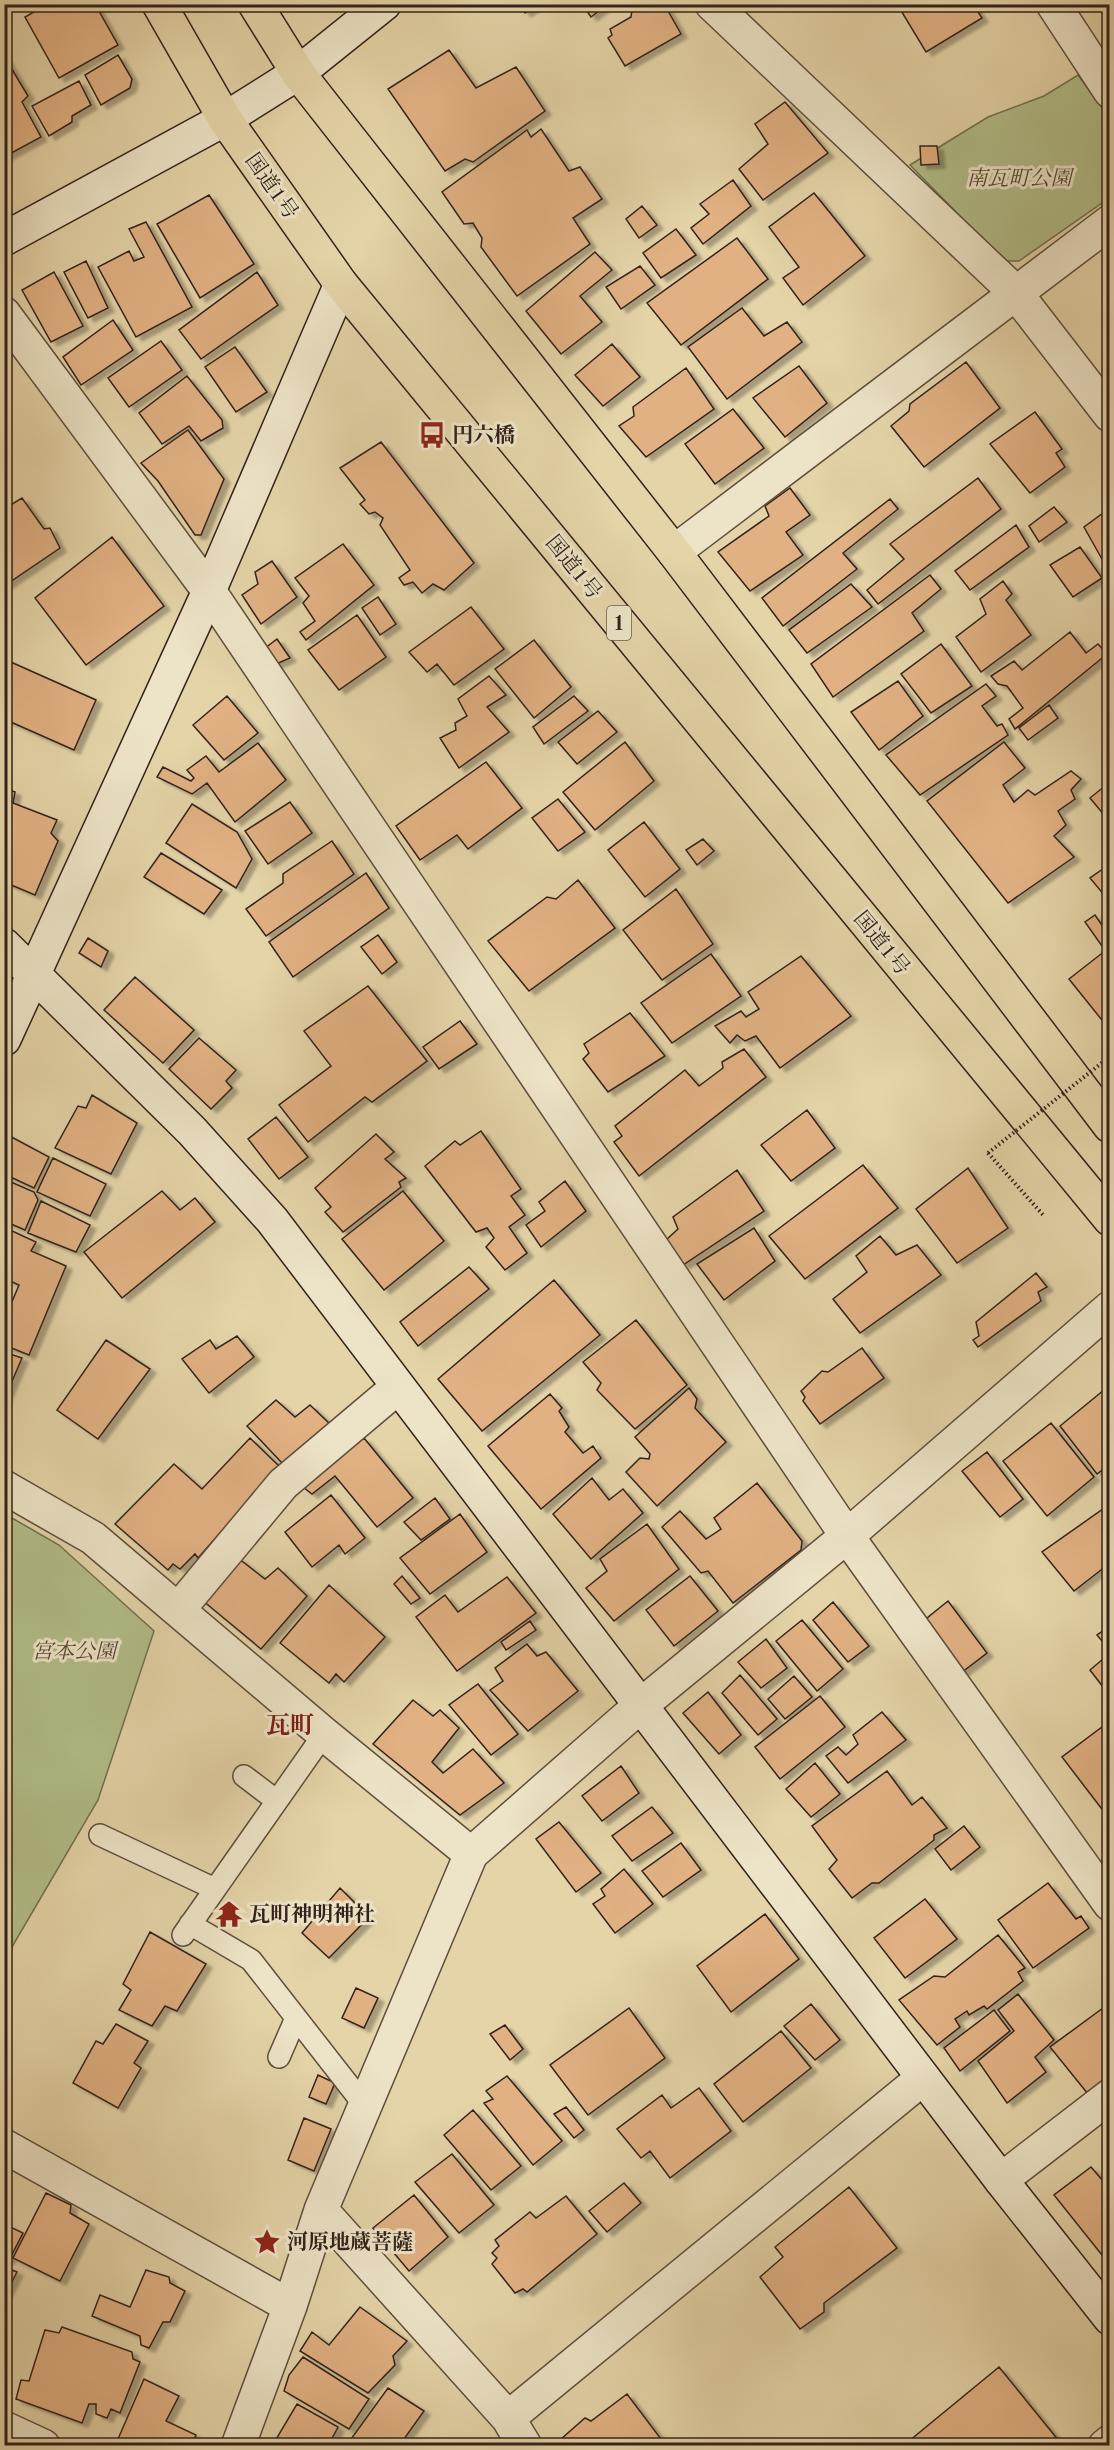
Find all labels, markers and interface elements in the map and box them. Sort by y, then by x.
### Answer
street label: 国道1号 [241,149,303,224]
park label: 南瓦町公園 [967,167,1074,190]
bus stop icon: 円六橋 [417,420,447,450]
place label: 円六橋 [452,424,515,447]
street label: 国道1号 [541,531,606,604]
road number: 1 [607,606,631,640]
street label: 国道1号 [849,907,914,980]
park label: 宮本公園 [32,1640,119,1663]
district label: 瓦町 [266,1712,314,1739]
temple icon: 瓦町神明神社 [214,1899,244,1929]
place label: 瓦町神明神社 [249,1903,375,1926]
place icon: 河原地蔵菩薩 [252,2227,282,2257]
place label: 河原地蔵菩薩 [287,2230,413,2254]

